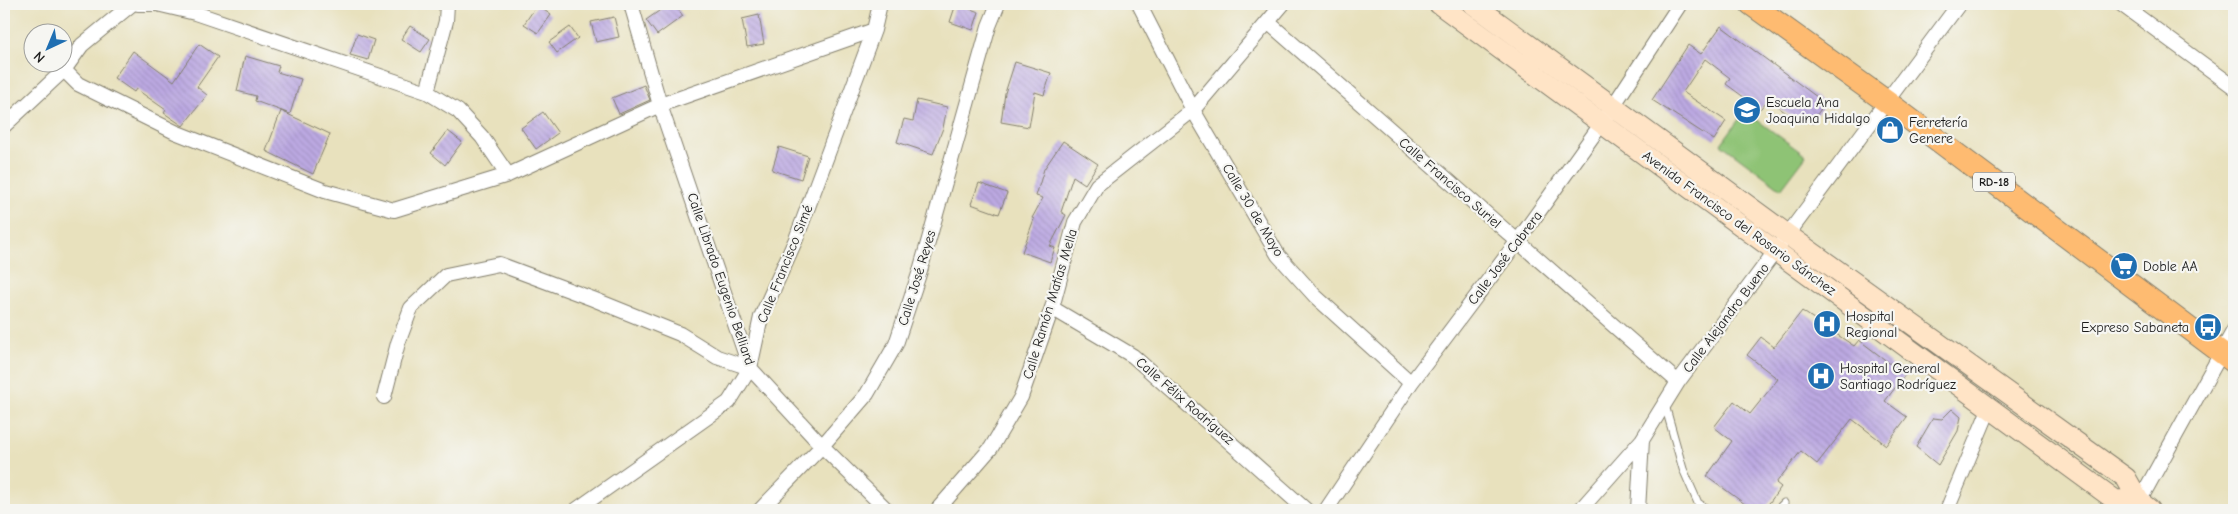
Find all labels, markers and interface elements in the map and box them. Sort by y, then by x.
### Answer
north arrow [22,22,72,72]
text: N [30,48,49,66]
place label: Escuela Ana Joaquina Hidalgo [1766,94,1870,127]
school or university icon: Escuela Ana Joaquina Hidalgo [1732,95,1762,125]
place label: Ferretería Genere [1909,114,1968,147]
shop icon: Ferretería Genere [1875,115,1905,145]
street label: Calle Francisco Suriel [1395,134,1505,232]
street label: Avenida Francisco del Rosario Sánchez [1639,147,1839,299]
street label: Calle 30 de Mayo [1219,160,1287,260]
road number: RD-18 [1973,172,2015,192]
street label: Calle Librado Eugenio Belliard [683,191,759,367]
street label: Calle Francisco Simé [754,202,816,326]
street label: Calle José Cabrera [1464,208,1546,308]
street label: Calle Ramón Matías Mella [1019,227,1081,381]
street label: Calle José Reyes [894,228,940,328]
supermarket icon: Doble AA [2109,251,2139,281]
place label: Doble AA [2143,258,2198,275]
street label: Calle Alejandro Bueno [1679,260,1773,376]
place label: Hospital Regional [1846,308,1897,341]
hospital icon: Hospital Regional [1812,309,1842,339]
bus stop icon: Expreso Sabaneta [2193,312,2223,342]
place label: Expreso Sabaneta [2081,319,2189,336]
street label: Calle Félix Rodríguez [1132,354,1238,448]
place label: Hospital General Santiago Rodríguez [1840,360,1956,393]
hospital icon: Hospital General Santiago Rodríguez [1806,361,1836,391]

